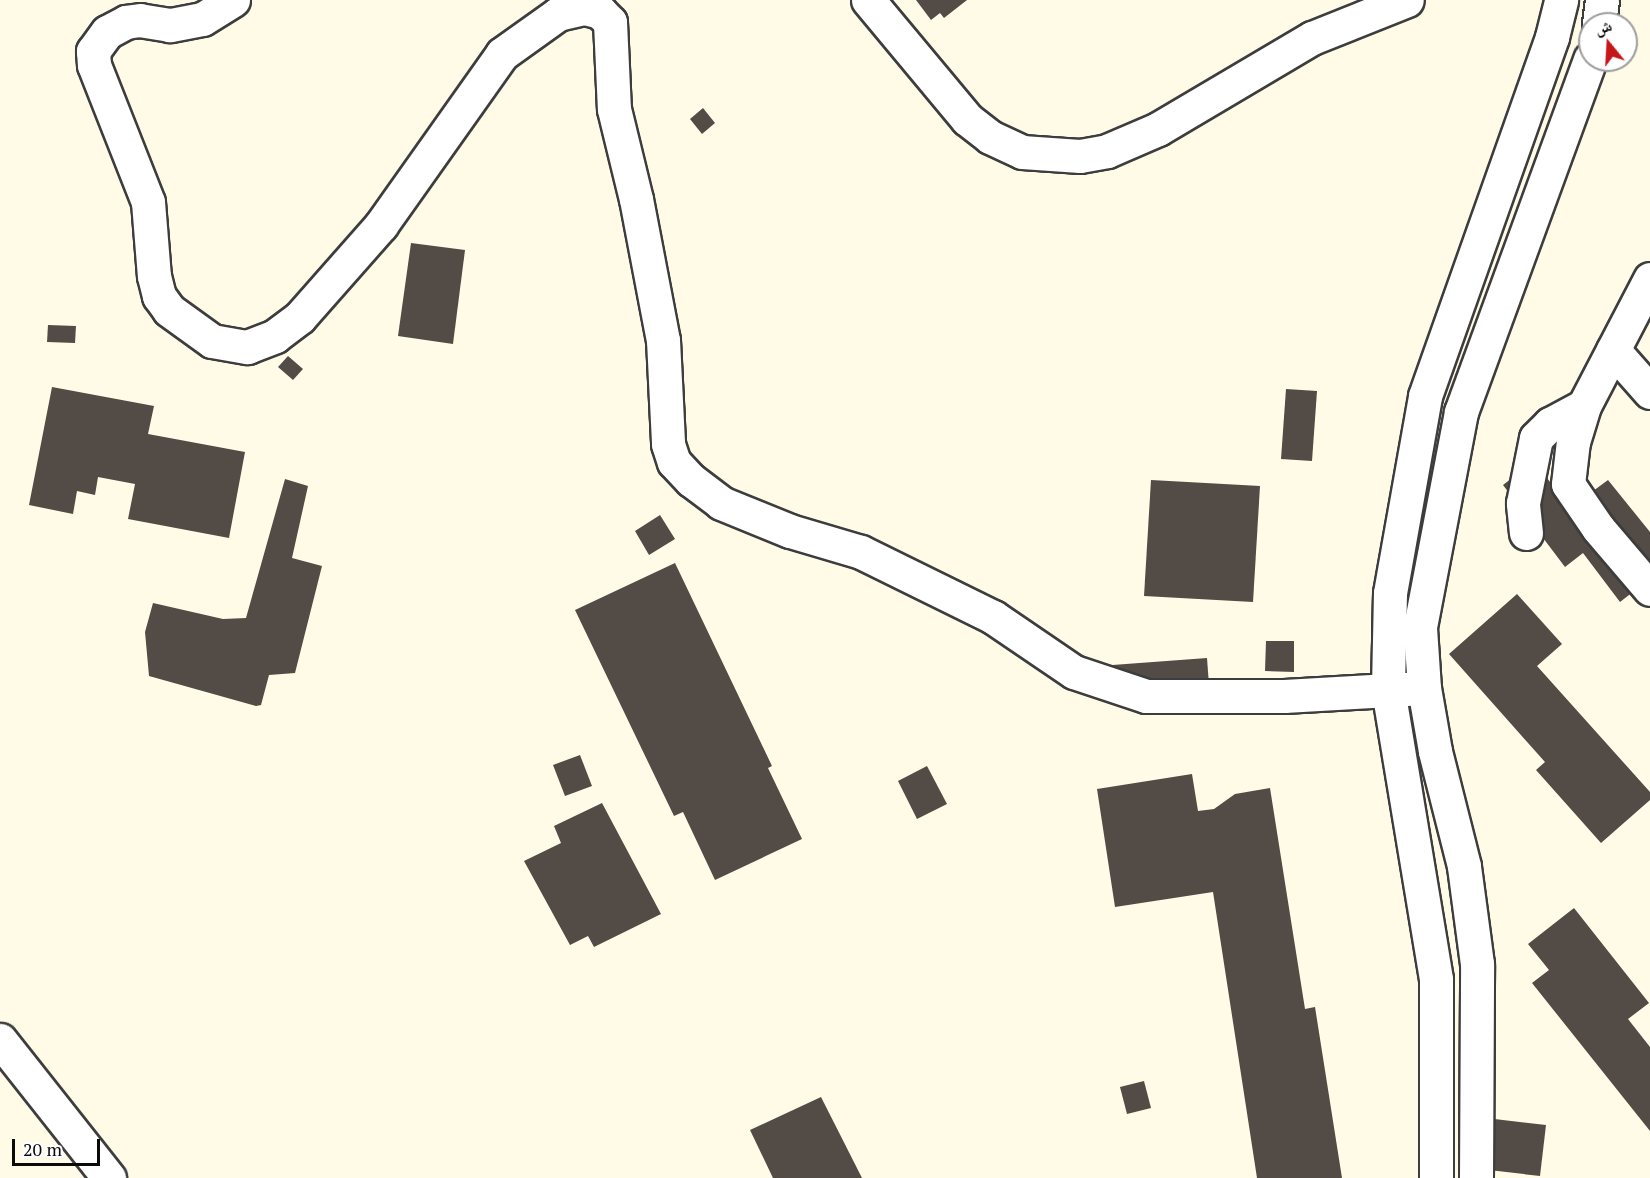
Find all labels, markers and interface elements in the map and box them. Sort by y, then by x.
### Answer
north arrow [1578,12,1638,72]
text: ش [1592,14,1615,40]
scale bar [15,1127,104,1165]
text: 20 m [23,1137,62,1161]

